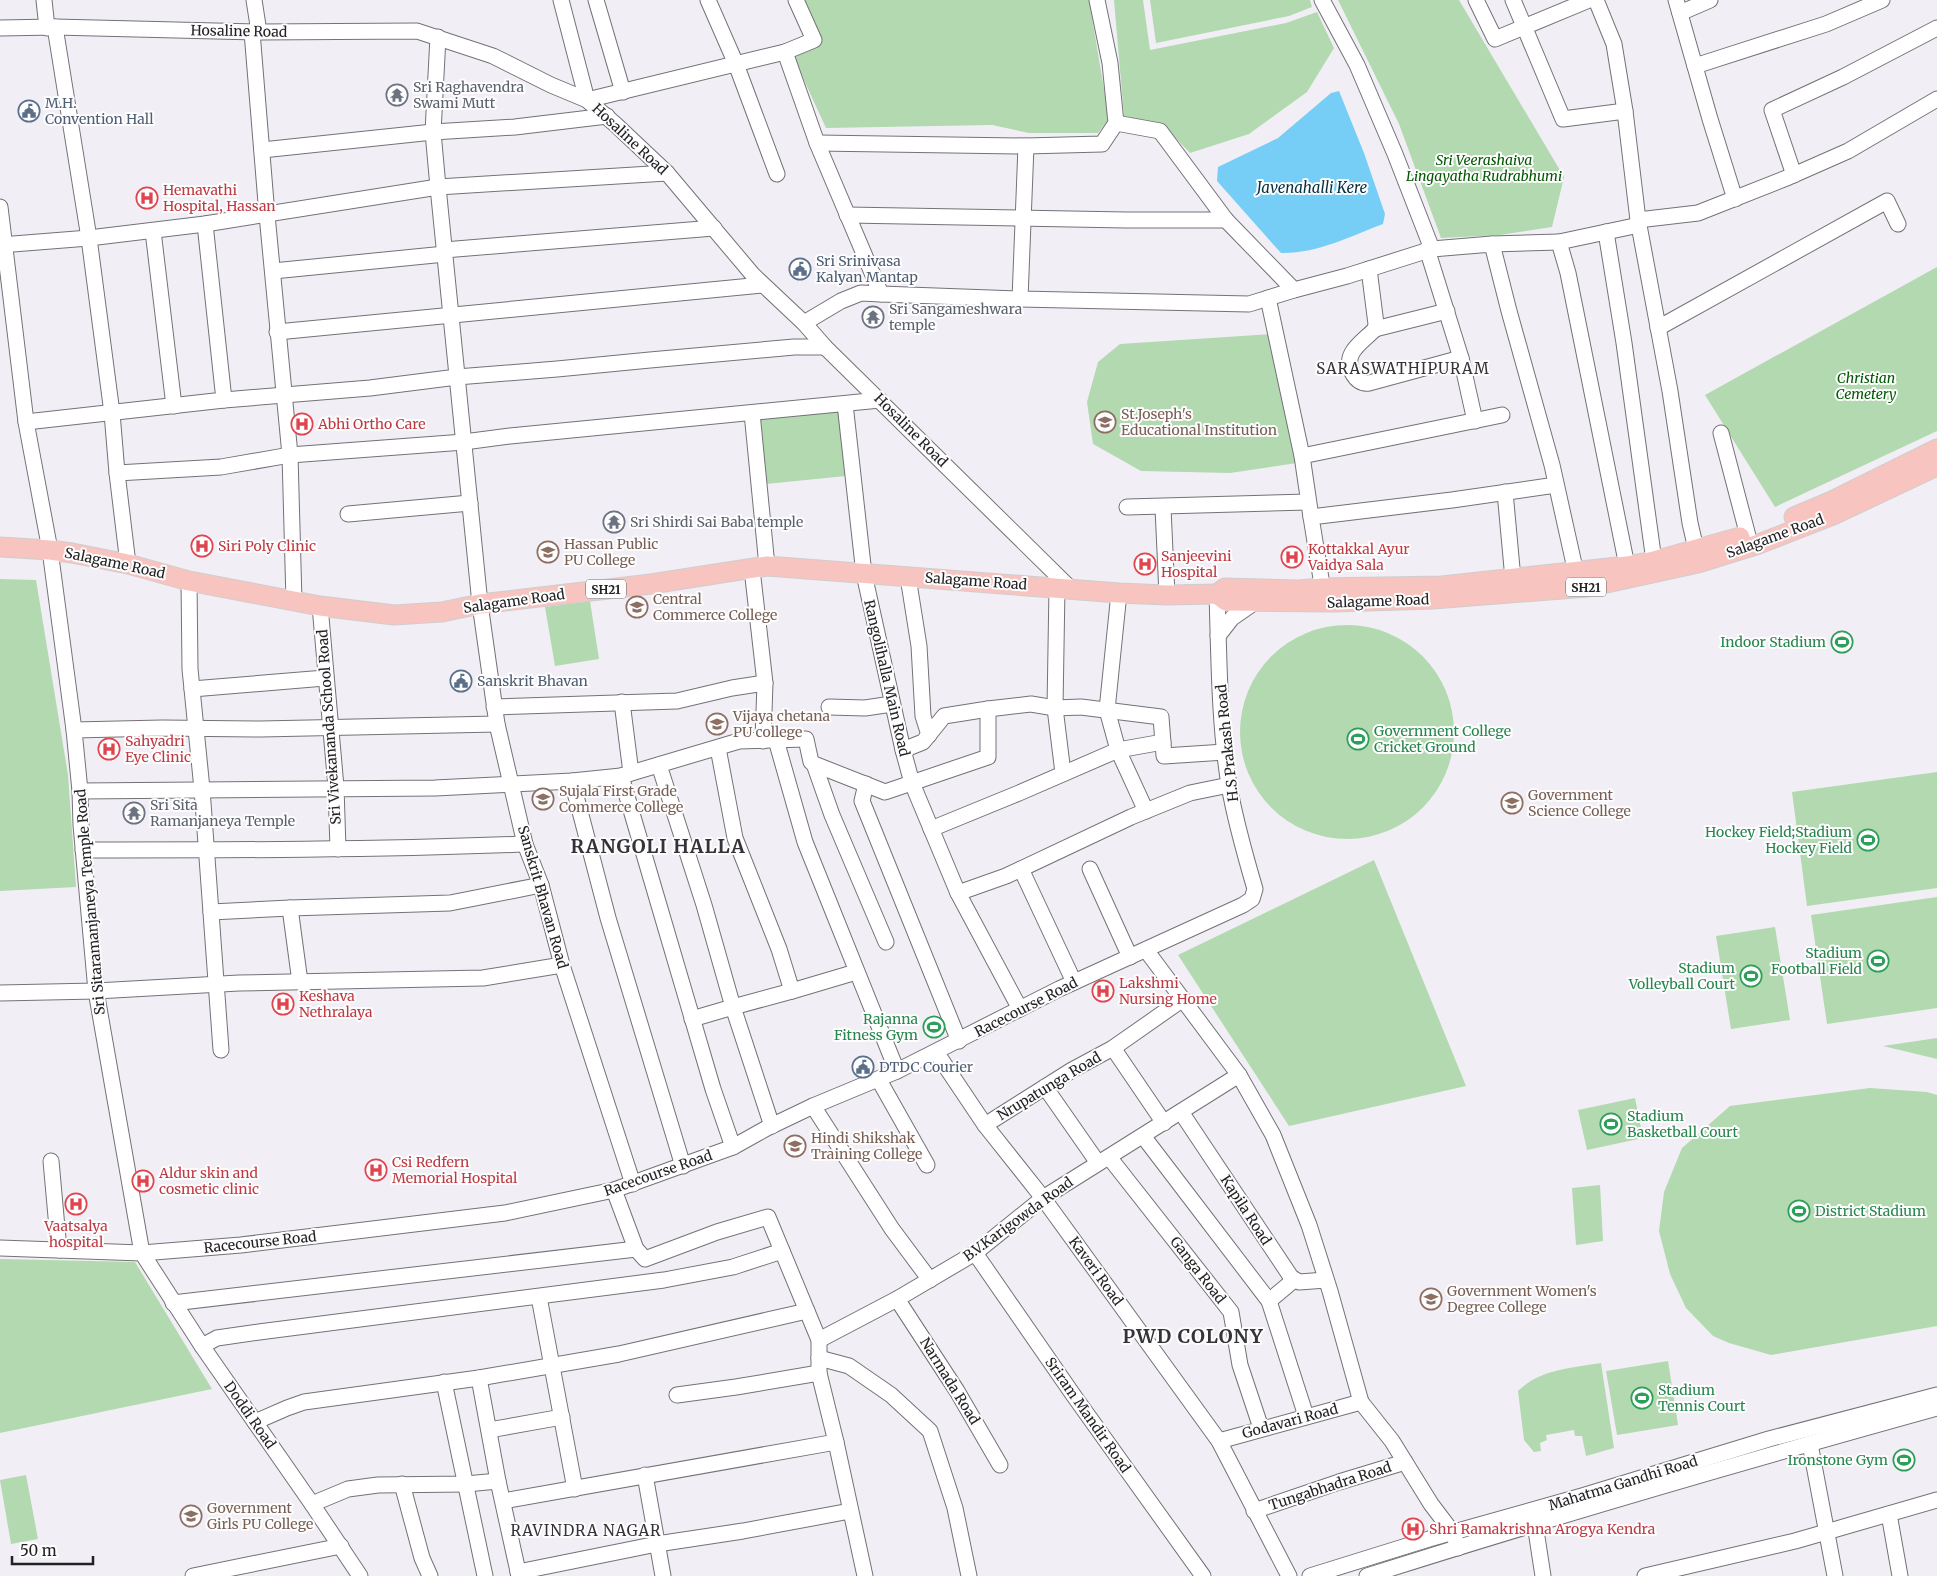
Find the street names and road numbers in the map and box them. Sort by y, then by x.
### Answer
street label: Hosaline Road [191,21,288,41]
street label: Hosaline Road [589,99,672,179]
street label: Hosaline Road [870,389,952,471]
street label: Salagame Road [1724,510,1827,562]
street label: Salagame Road [63,544,168,583]
street label: Salagame Road [924,568,1028,594]
road number: SH21 [1566,578,1606,596]
road number: SH21 [586,580,626,598]
street label: Salagame Road [462,585,567,617]
street label: Salagame Road [1326,590,1430,612]
street label: Rangolihalla Main Road [860,598,914,759]
street label: Sri Vivekananda School Road [313,628,345,825]
street label: H.S Prakash Road [1212,683,1242,803]
street label: Sri Sitaramanjaneya Temple Road [71,788,109,1016]
street label: Sanskrit Bhavan Road [514,823,572,971]
street label: Racecourse Road [971,973,1081,1041]
street label: Nrupatunga Road [994,1048,1105,1124]
street label: Racecourse Road [602,1146,715,1200]
street label: Kapila Road [1217,1172,1276,1249]
street label: B.V.Karigowda Road [959,1173,1077,1265]
street label: Racecourse Road [203,1227,318,1257]
street label: Kaveri Road [1065,1233,1127,1309]
street label: Ganga Road [1166,1233,1230,1308]
street label: Narmada Road [916,1334,984,1428]
street label: Sriram Mandir Road [1041,1354,1135,1477]
street label: Doddi Road [220,1378,280,1453]
street label: Godavari Road [1240,1399,1340,1442]
street label: Mahatma Gandhi Road [1546,1452,1700,1514]
street label: Tungabhadra Road [1266,1458,1394,1514]

